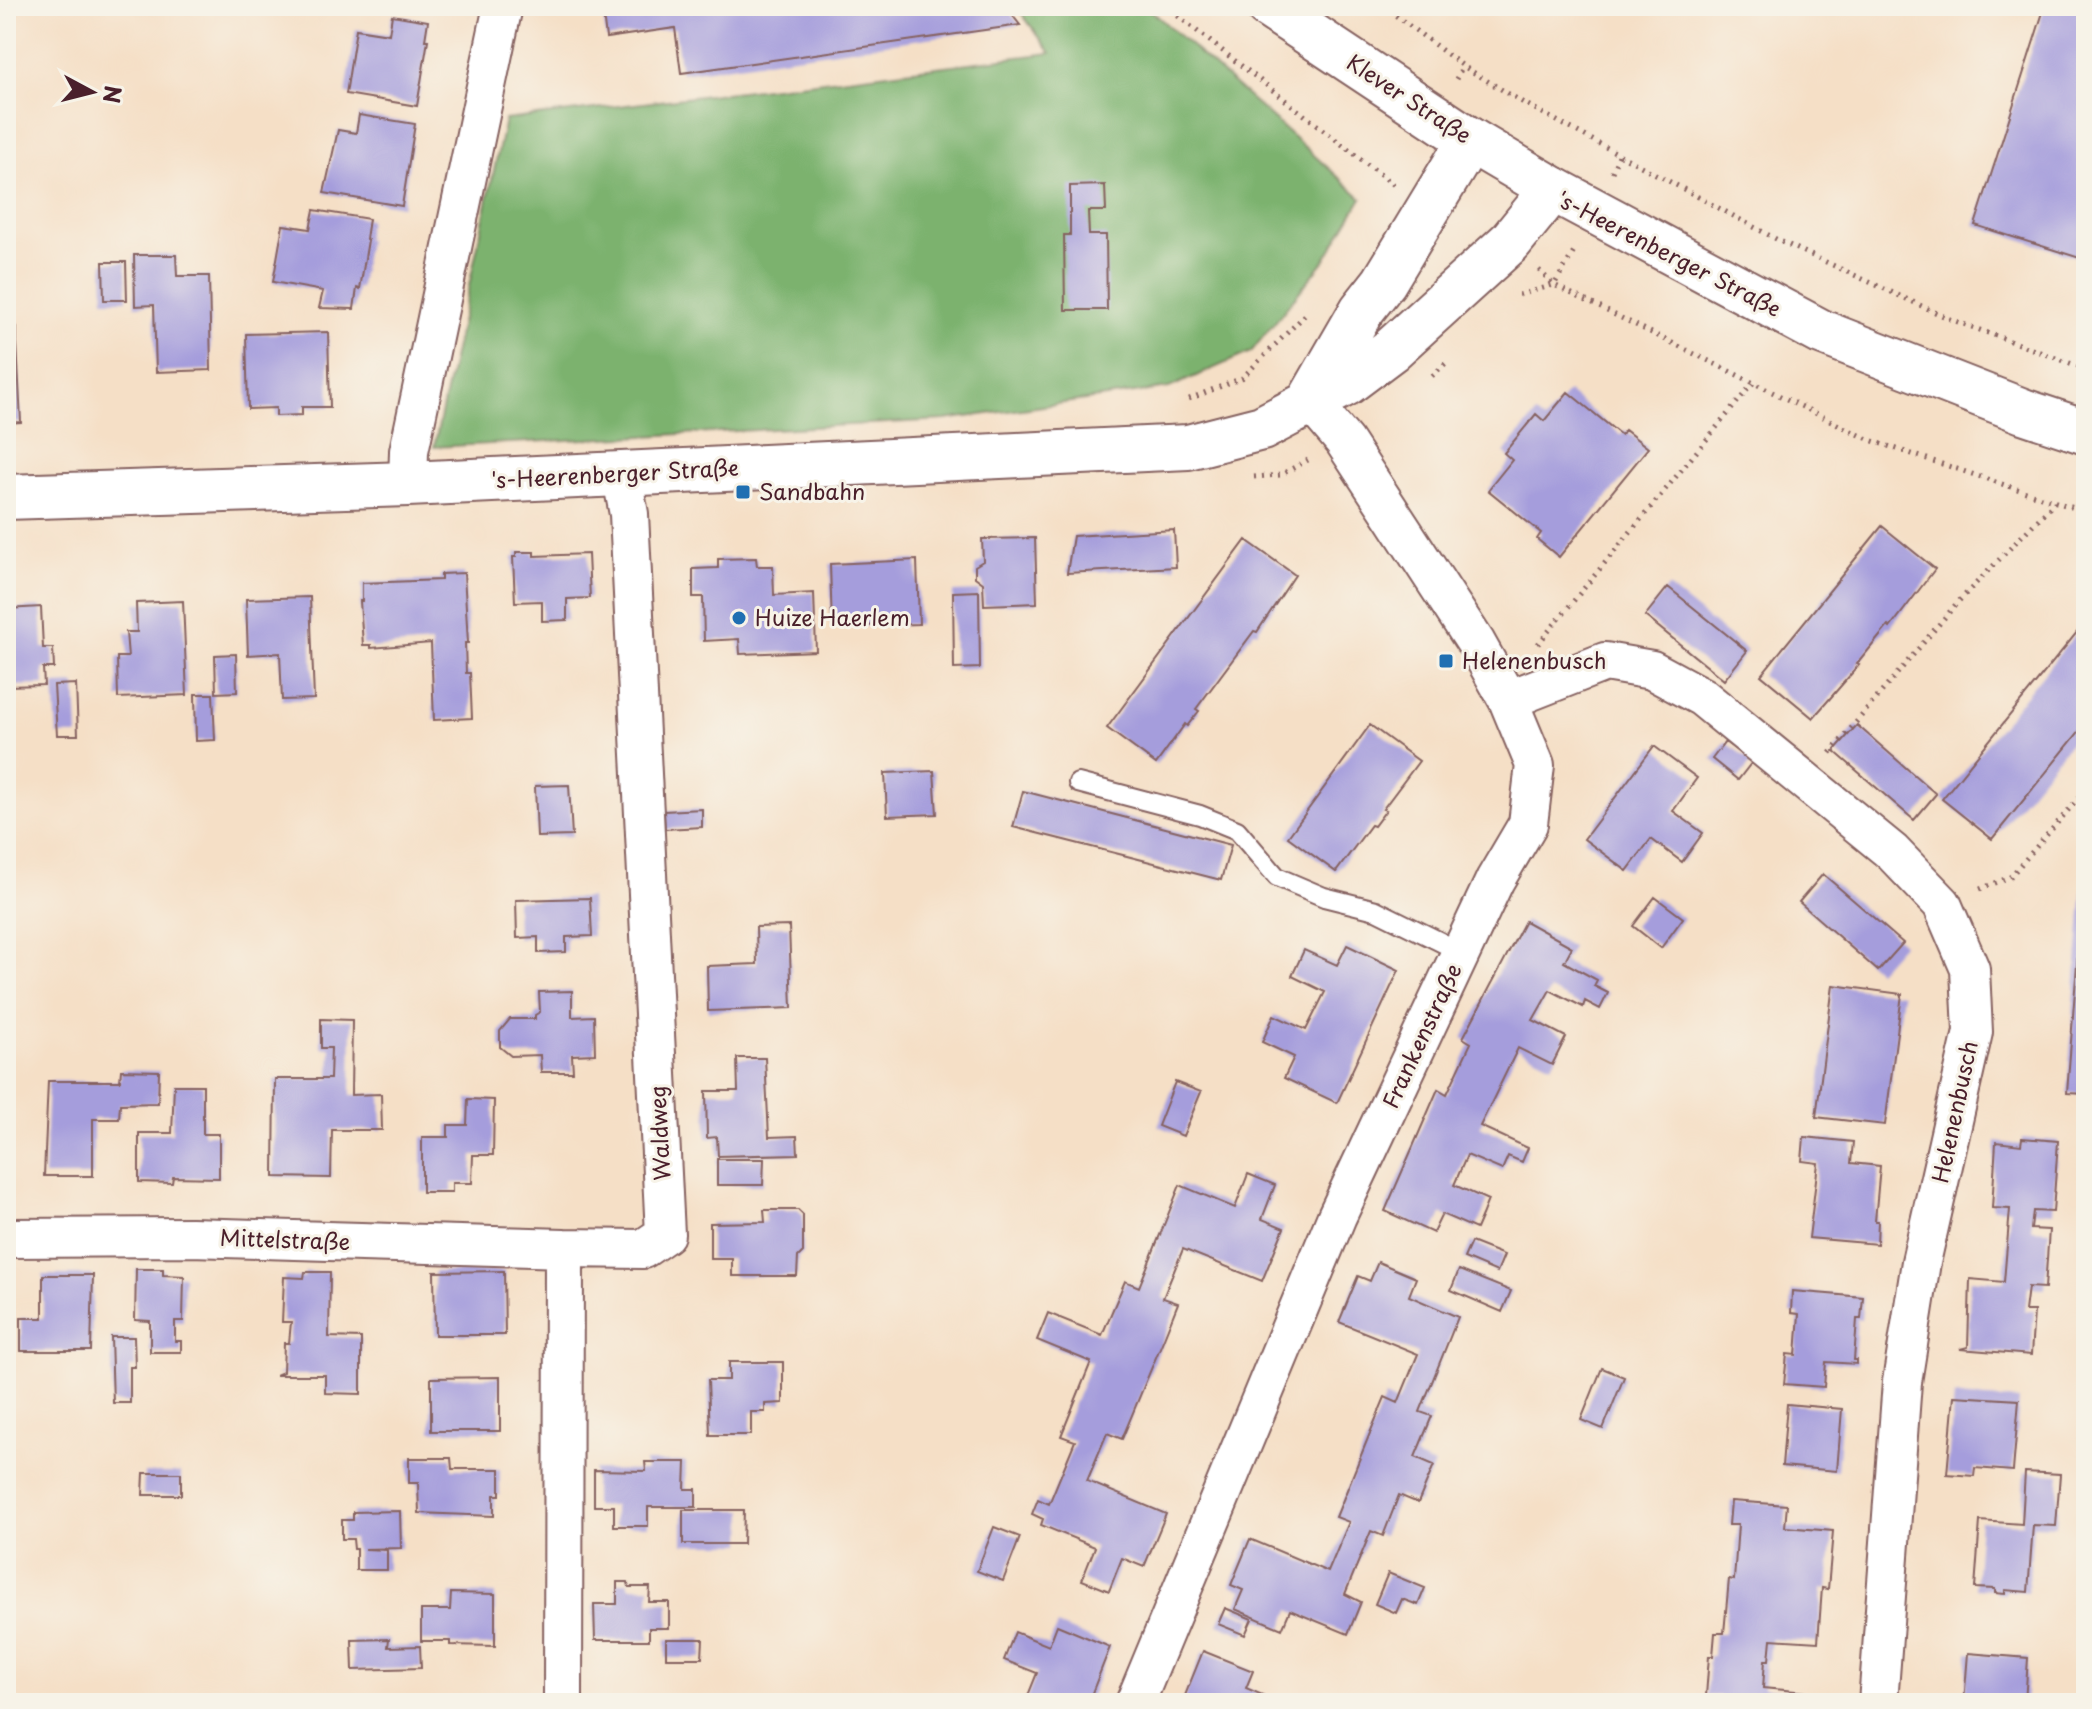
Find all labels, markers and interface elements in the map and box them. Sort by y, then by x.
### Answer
street label: Klever Straße [1341,45,1479,151]
north arrow [52,52,132,132]
text: N [96,84,131,105]
street label: 's-Heerenberger Straße [1552,182,1788,324]
street label: 's-Heerenberger Straße [490,450,740,495]
place label: Sandbahn [759,474,865,507]
marker: Sandbahn [734,483,752,501]
place label: Huize Haerlem [755,600,910,633]
marker: Huize Haerlem [730,609,748,627]
place label: Helenenbusch [1462,643,1606,676]
marker: Helenenbusch [1437,652,1455,670]
street label: Frankenstraße [1373,957,1469,1113]
street label: Helenenbusch [1922,1038,1985,1186]
street label: Waldweg [640,1085,677,1182]
street label: Mittelstraße [219,1220,351,1257]

